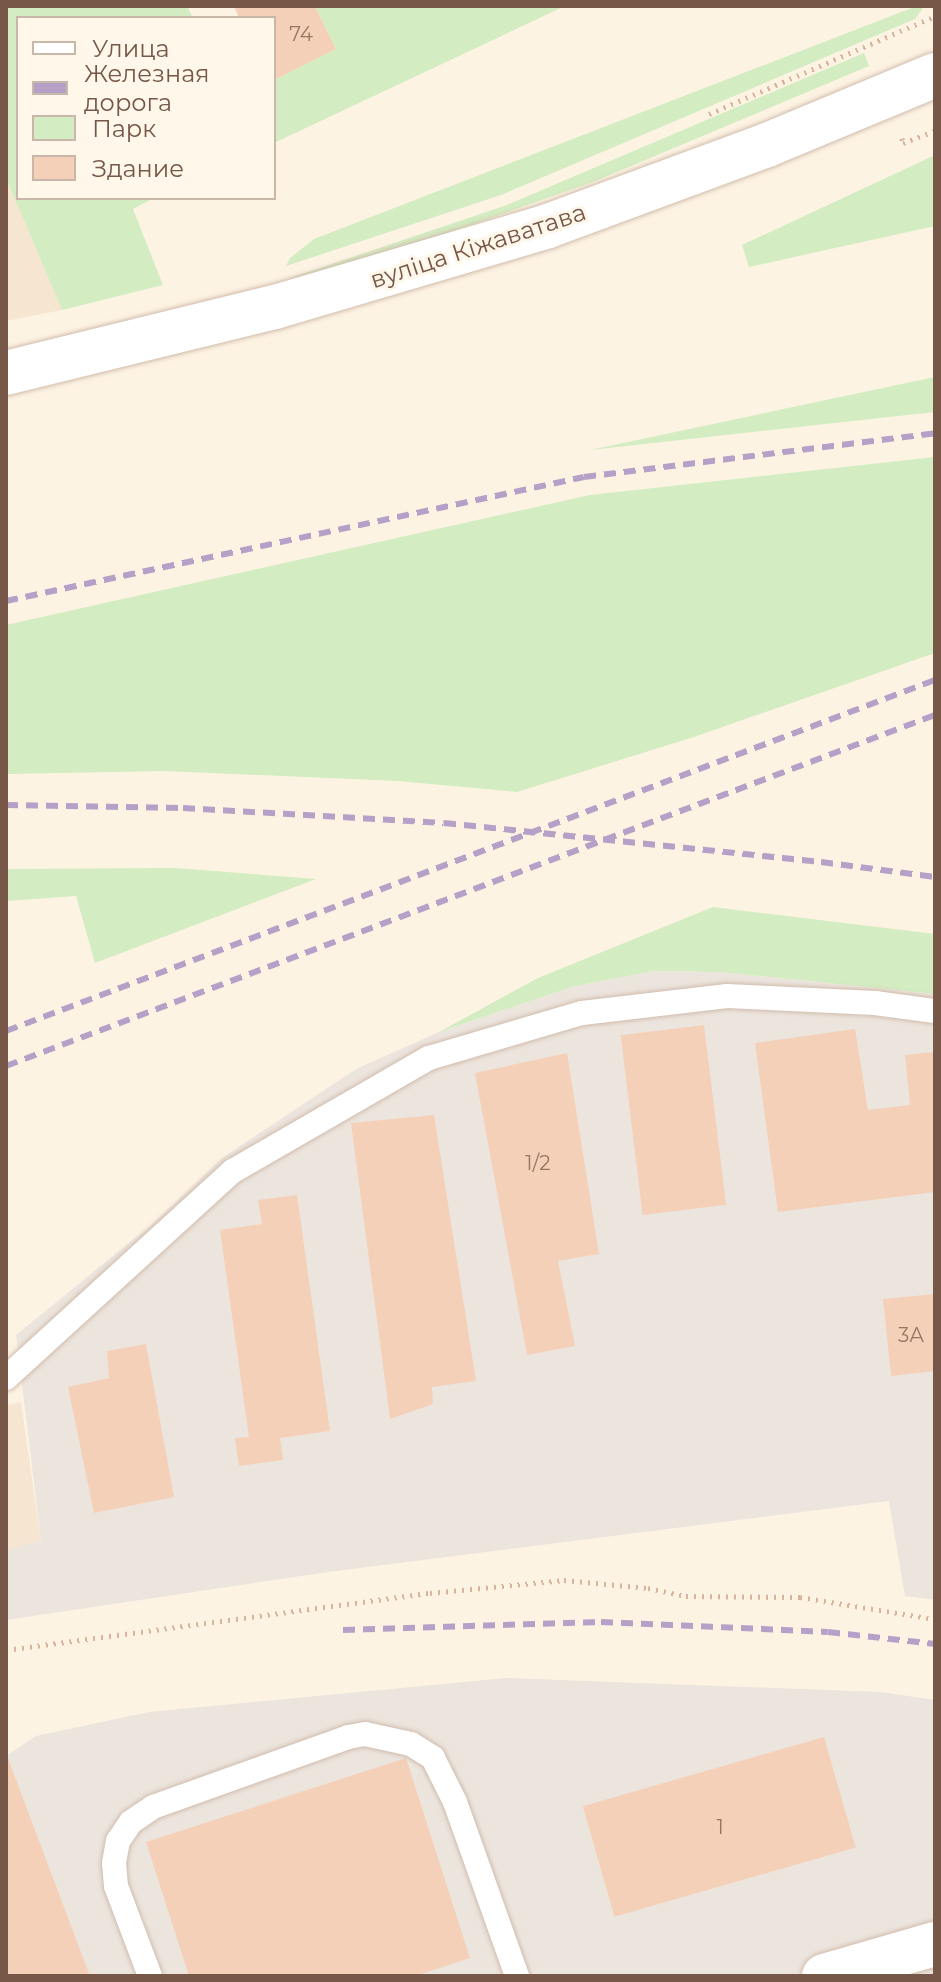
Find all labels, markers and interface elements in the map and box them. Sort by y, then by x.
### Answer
legend [16,16,276,200]
house number: 74 [289,22,313,46]
text: Улица [92,34,170,63]
text: Железная дорога [84,59,210,117]
text: Парк [92,114,156,143]
text: Здание [92,154,184,183]
street label: вуліца Кіжаватава [367,198,589,294]
house number: 1/2 [525,1151,551,1175]
house number: 3А [898,1323,924,1347]
house number: 1 [716,1815,724,1839]

